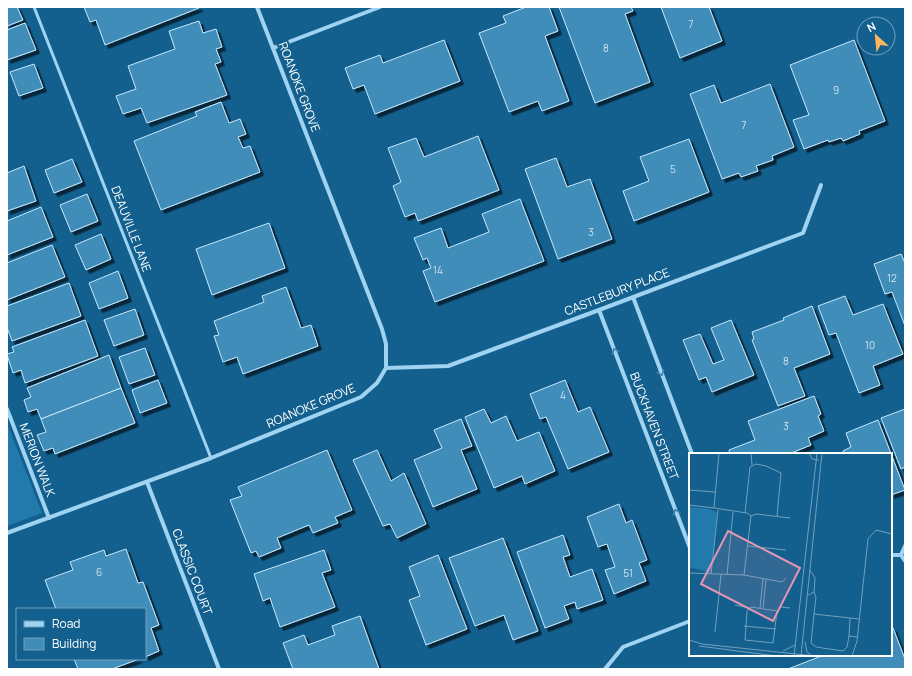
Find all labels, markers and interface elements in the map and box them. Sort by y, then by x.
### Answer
north arrow [856,16,896,56]
house number: 7 [688,17,694,31]
text: N [864,18,878,35]
street label: ROANOKE GROVE [274,39,325,134]
house number: 8 [603,41,609,55]
house number: 9 [833,83,839,97]
house number: 7 [741,118,747,132]
house number: 5 [670,162,676,176]
street label: DEAUVILLE LANE [107,183,156,274]
house number: 3 [588,225,594,239]
house number: 14 [433,263,443,277]
street label: CASTLEBURY PLACE [562,264,672,319]
house number: 12 [887,271,897,285]
house number: 10 [865,338,875,352]
one-way arrow [611,348,619,355]
house number: 8 [783,354,789,368]
one-way arrow [657,369,665,376]
street label: BUCKHAVEN STREET [626,370,683,483]
street label: ROANOKE GROVE [264,379,358,432]
house number: 4 [560,388,566,402]
house number: 3 [783,419,789,433]
street label: MERION WALK [16,420,60,500]
inset map [689,453,892,656]
one-way arrow [673,509,681,516]
street label: CLASSIC COURT [168,526,217,618]
house number: 6 [96,565,102,579]
house number: 51 [623,566,633,580]
legend [16,608,146,660]
text: Road [52,615,80,632]
text: Building [52,635,96,652]

